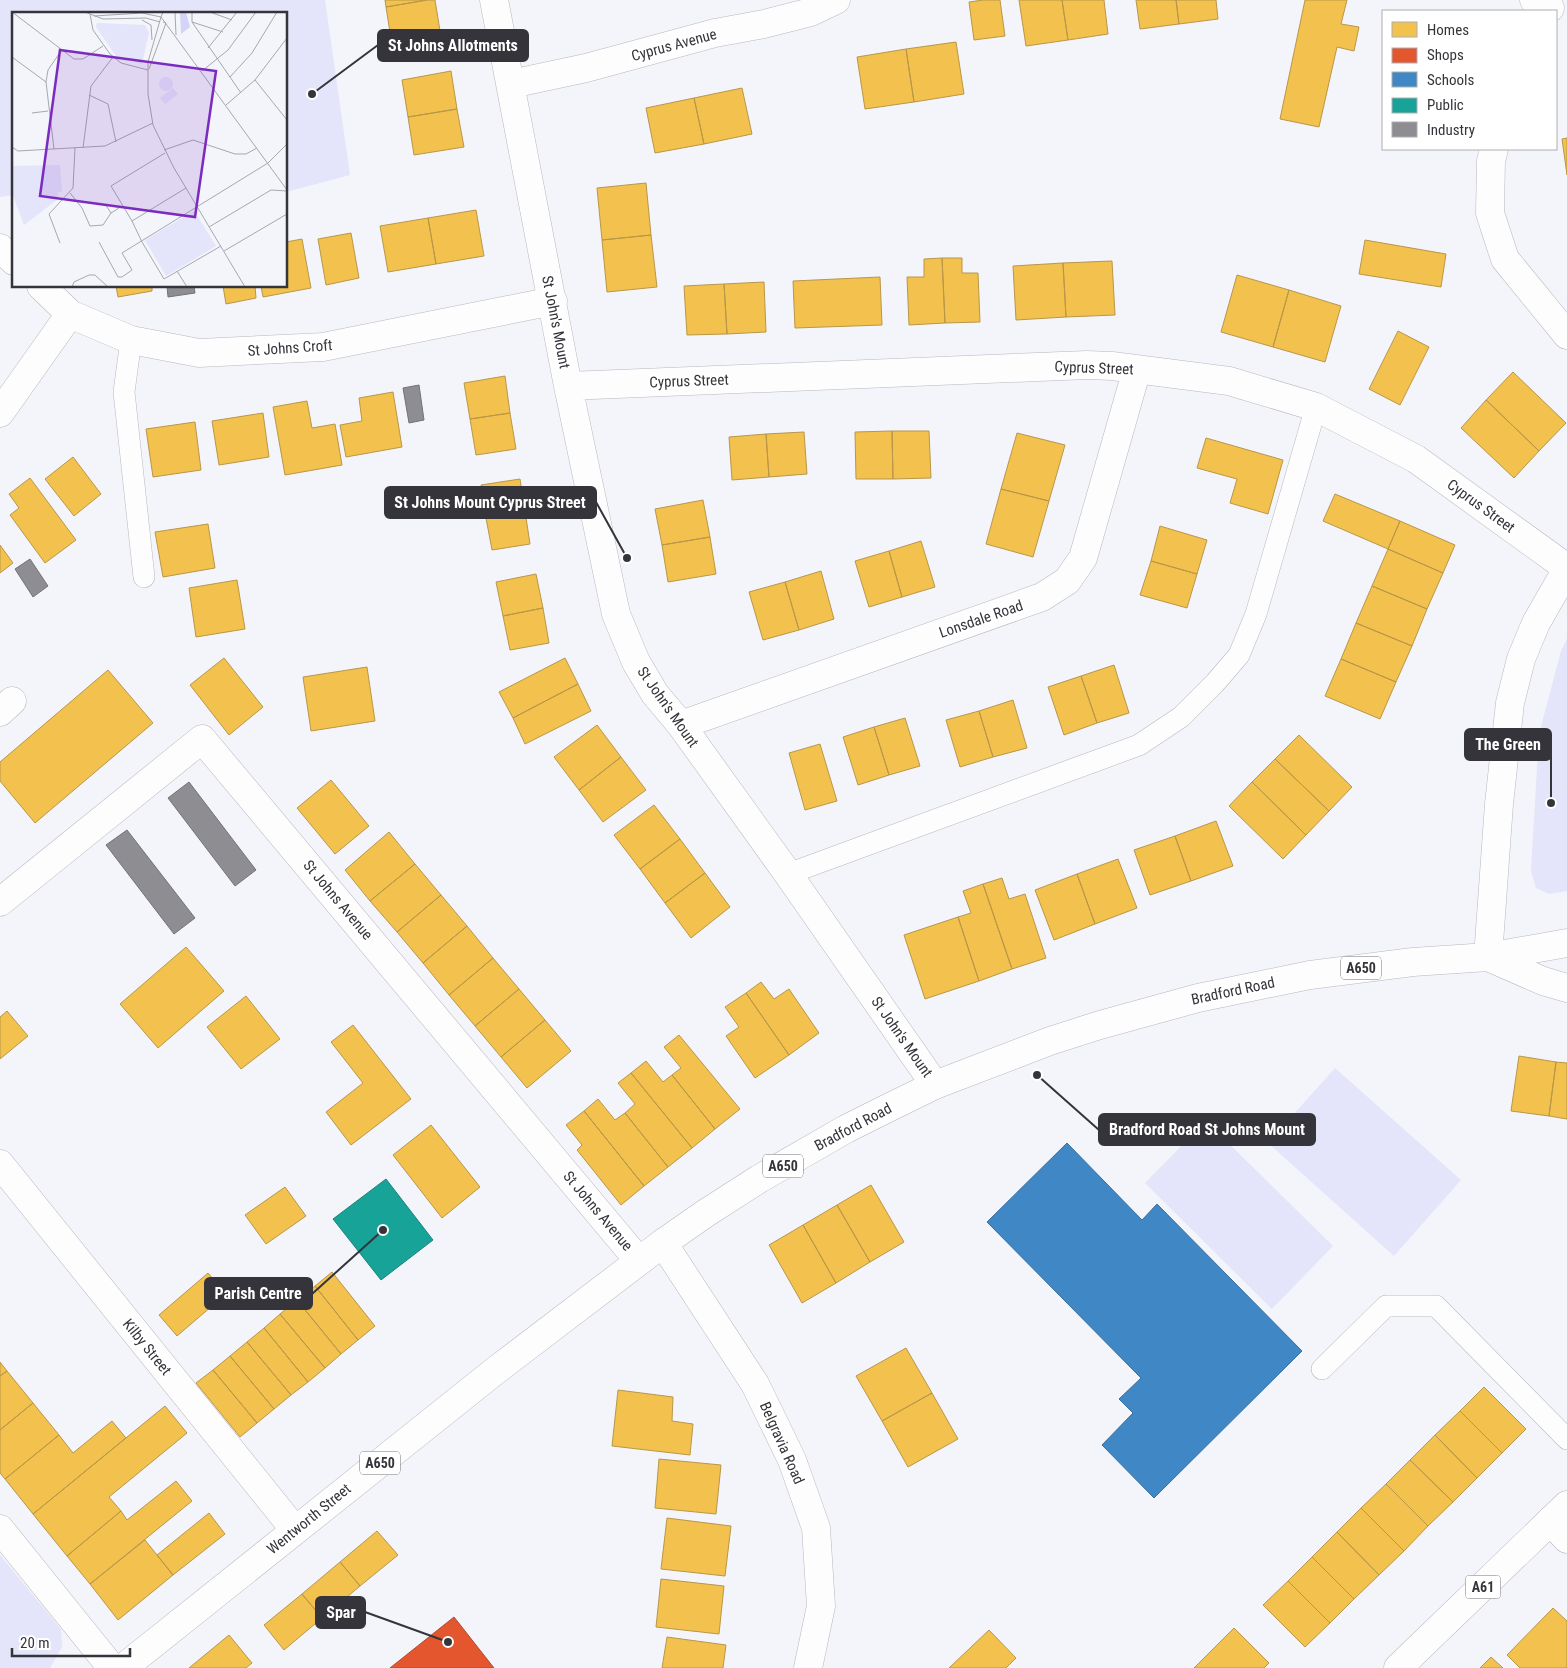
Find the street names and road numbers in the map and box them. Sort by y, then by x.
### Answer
street label: Cyprus Avenue [629,25,719,65]
street label: St John's Mount [538,274,574,370]
street label: St Johns Croft [247,336,333,360]
street label: Cyprus Street [1054,358,1134,378]
street label: Cyprus Street [649,371,729,391]
street label: Cyprus Street [1444,475,1518,537]
street label: Lonsdale Road [937,596,1025,642]
street label: St John's Mount [634,663,702,751]
street label: St Johns Avenue [299,857,377,943]
road number: A650 [1341,956,1381,980]
street label: Bradford Road [1190,973,1276,1009]
street label: St John's Mount [868,993,936,1081]
street label: Bradford Road [811,1099,895,1155]
road number: A650 [763,1154,803,1178]
street label: St Johns Avenue [559,1168,637,1254]
street label: Kilby Street [119,1315,175,1379]
street label: Belgravia Road [756,1399,808,1487]
road number: A650 [360,1452,400,1475]
street label: Wentworth Street [264,1480,354,1558]
road number: A61 [1466,1575,1500,1598]

